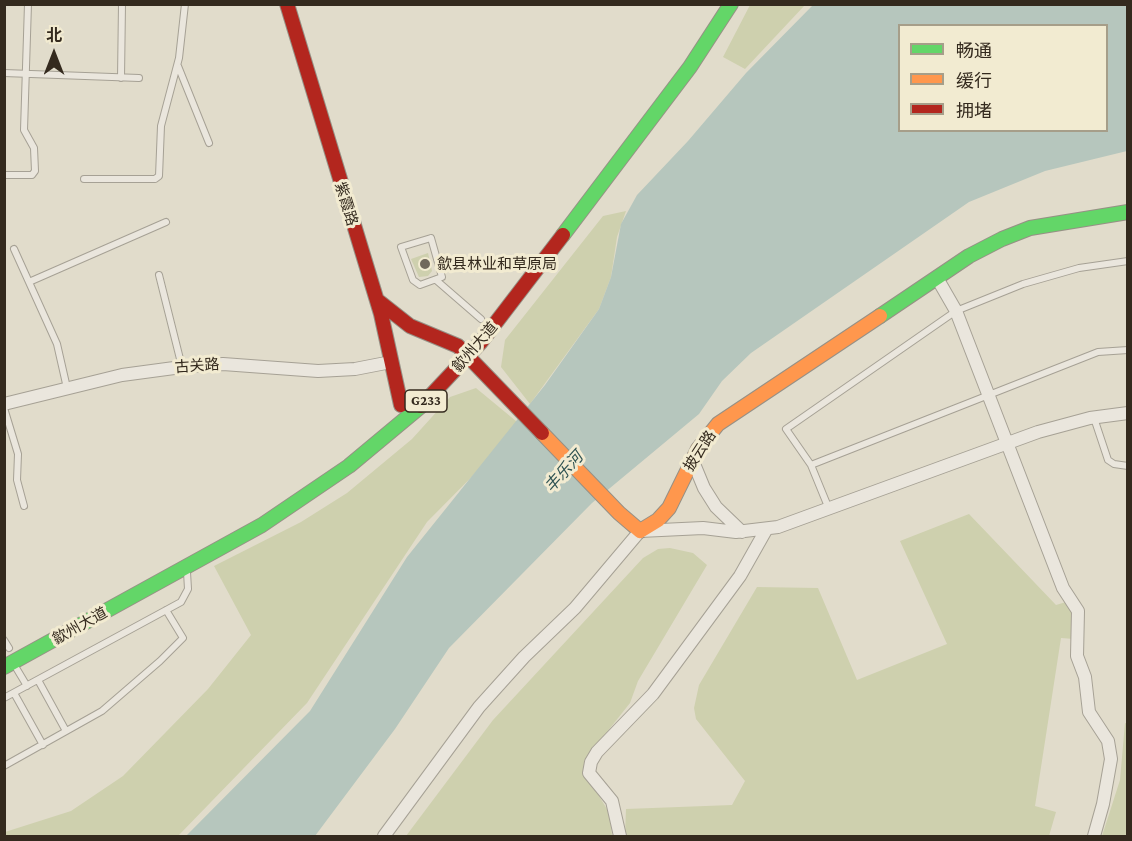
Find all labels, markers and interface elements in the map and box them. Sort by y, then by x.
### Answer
north arrow [24,24,84,84]
legend [898,24,1108,132]
text: 北 [46,27,62,44]
text: 畅通 [956,41,992,61]
text: 缓行 [956,71,992,91]
text: 拥堵 [956,101,992,121]
street label: 紫霞路 [331,180,361,228]
place label: 歙县林业和草原局 [437,255,557,273]
marker: 歙县林业和草原局 [418,257,432,271]
street label: 歙州大道 [449,318,501,376]
street label: 古关路 [174,355,220,377]
road number: G233 [405,390,447,412]
street label: 披云路 [680,427,720,475]
water label: 丰乐河 [541,448,587,496]
street label: 歙州大道 [49,604,111,648]

